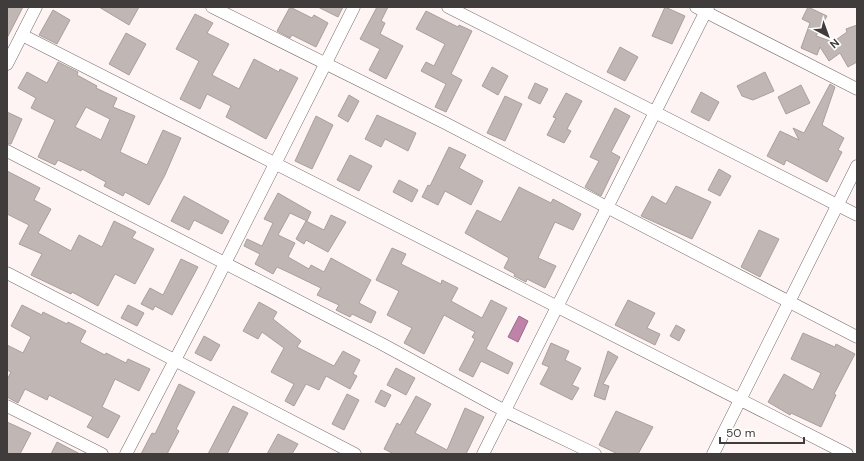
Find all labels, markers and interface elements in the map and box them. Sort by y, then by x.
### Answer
north arrow [808,16,848,56]
text: N [827,36,842,51]
scale bar [720,419,804,445]
text: 50 m [726,425,755,441]

